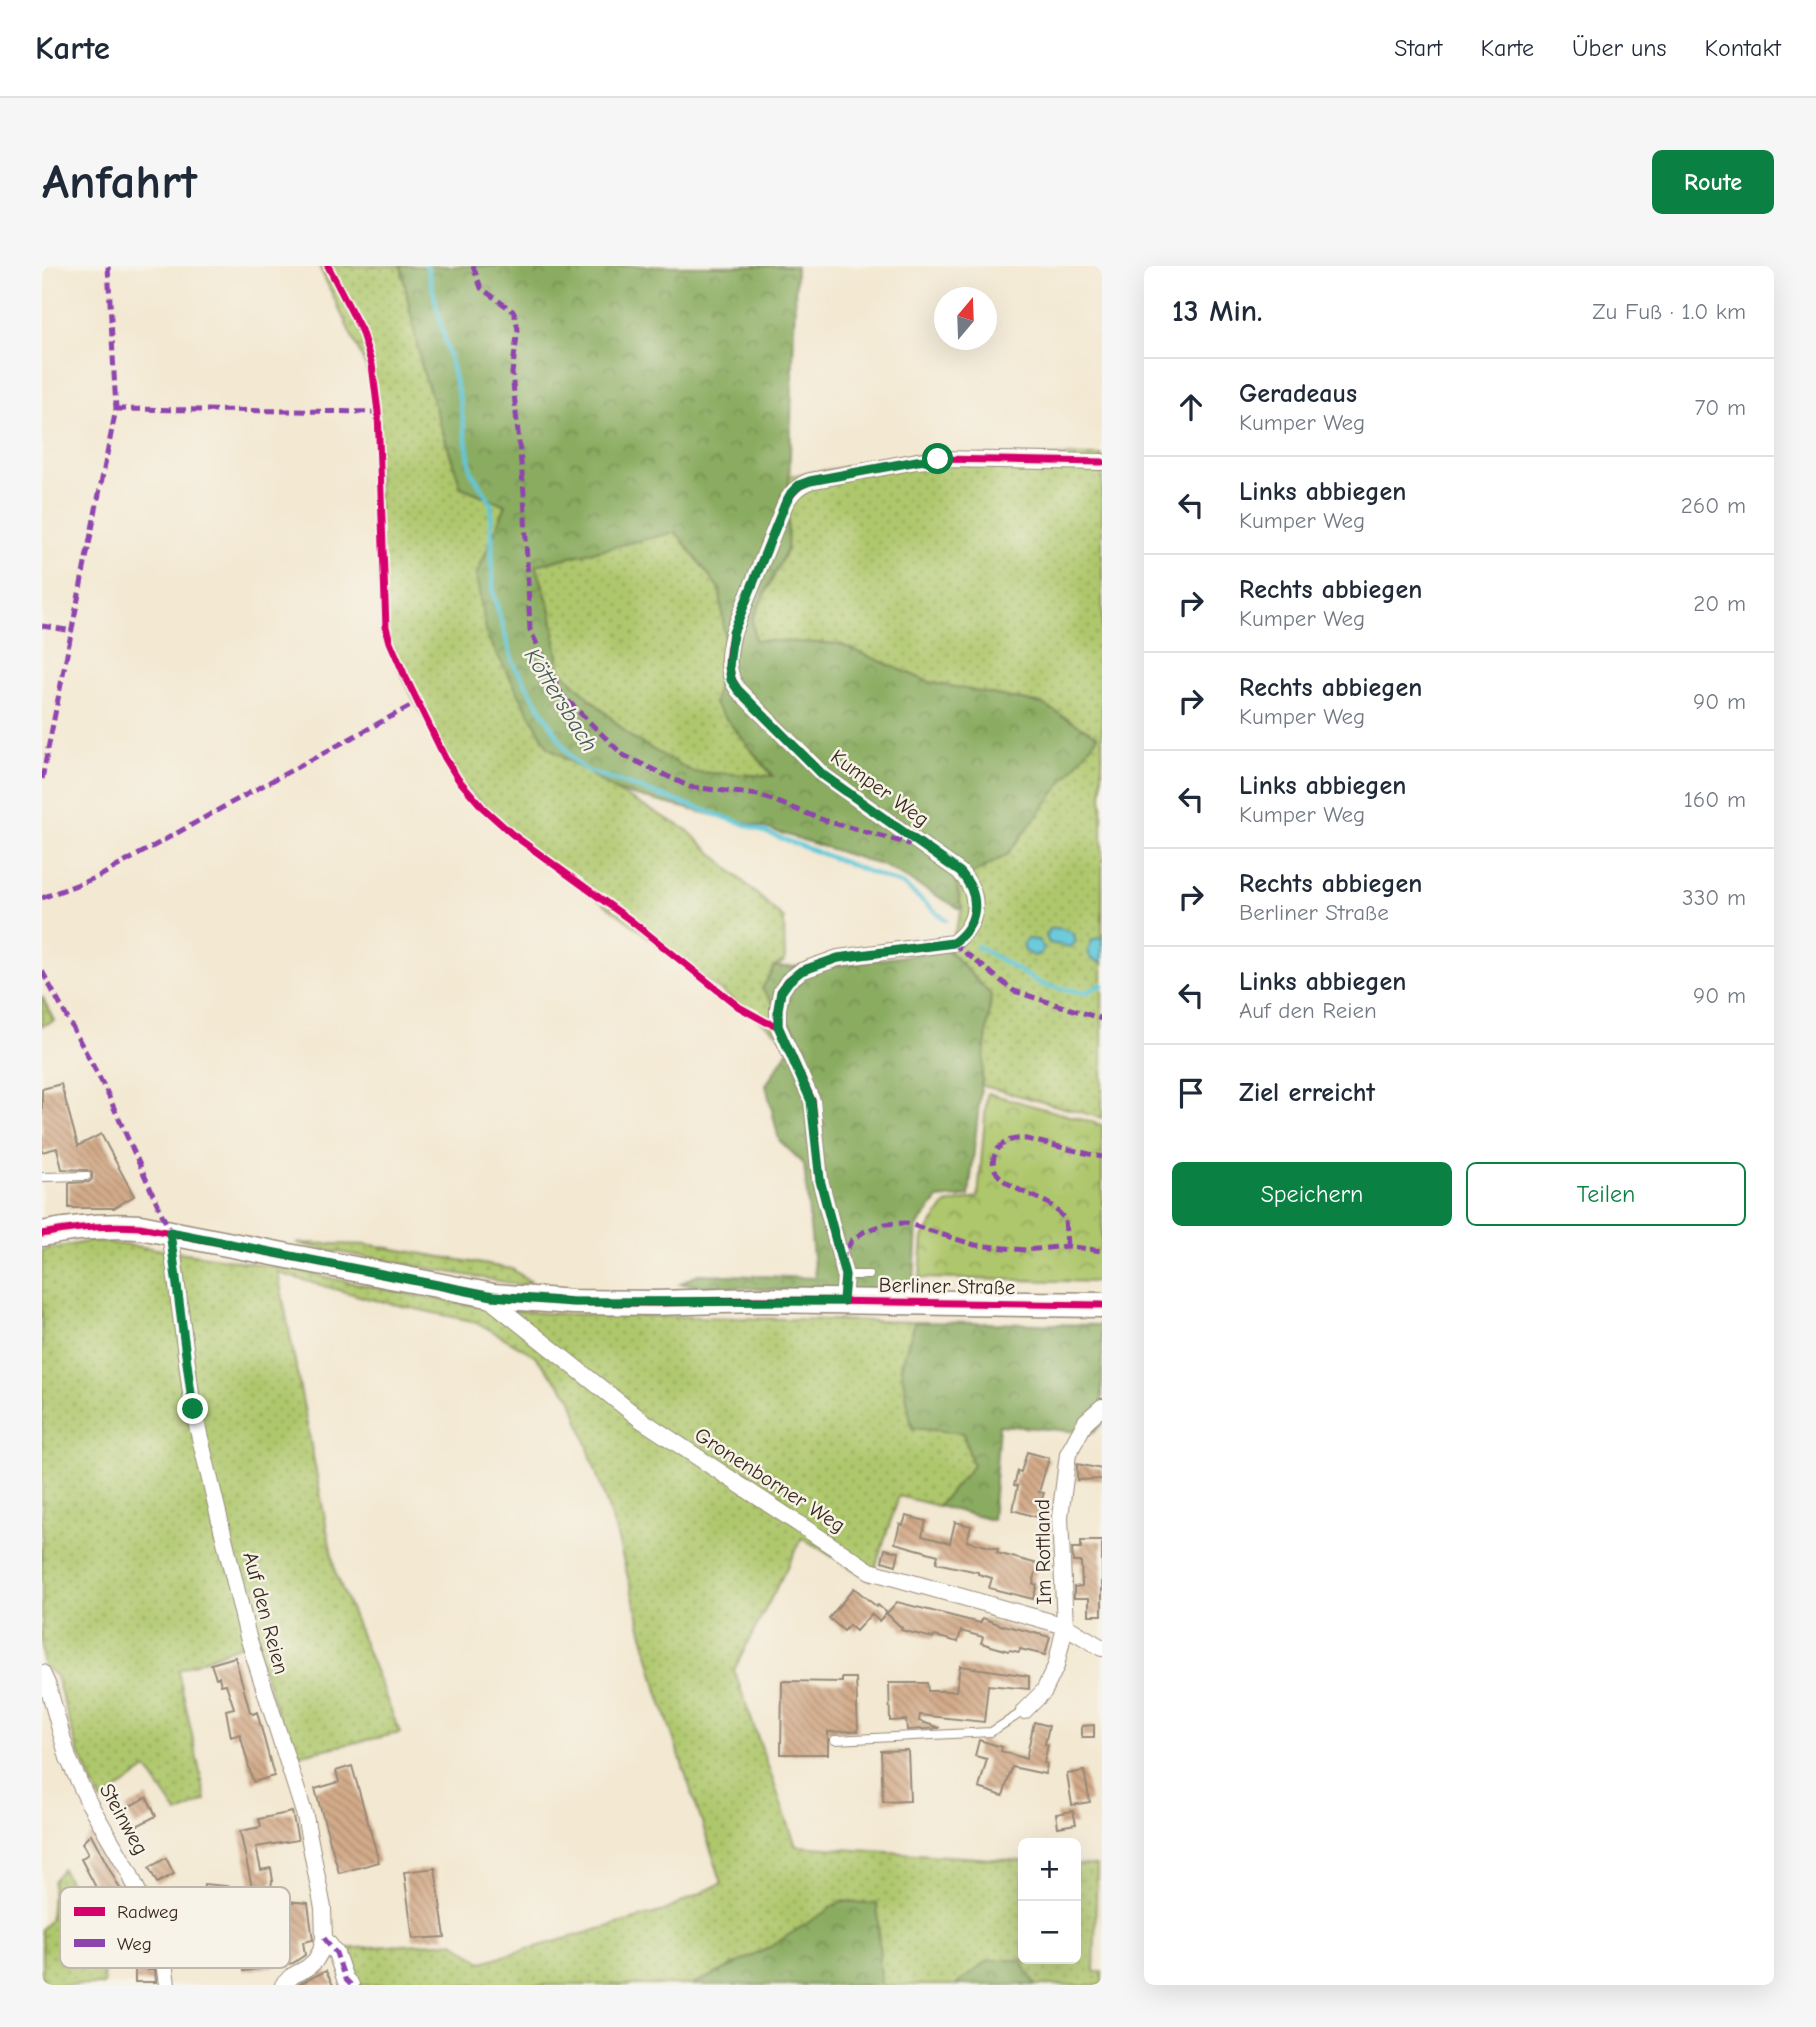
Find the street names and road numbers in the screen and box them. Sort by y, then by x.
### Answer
street label: Kumper Weg [826,744,934,832]
street label: Berliner Straße [878,1273,1016,1299]
street label: Gronenborner Weg [690,1422,850,1538]
street label: Im Rottland [1030,1499,1056,1605]
street label: Auf den Reien [238,1549,294,1677]
street label: Steinweg [95,1779,153,1859]

